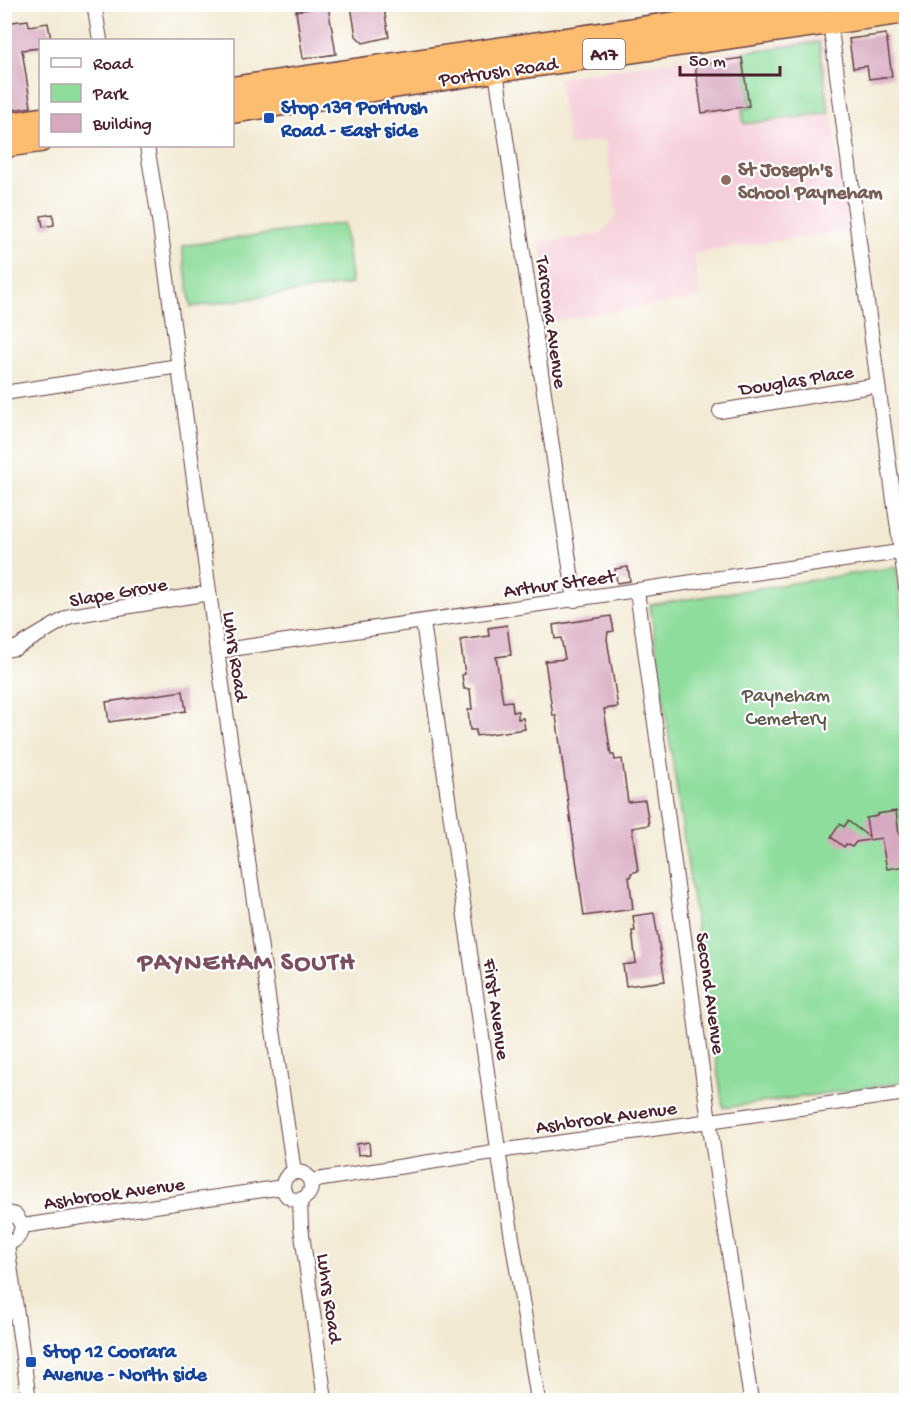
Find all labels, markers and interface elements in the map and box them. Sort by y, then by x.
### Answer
legend [39,39,234,147]
road number: A17 [583,39,625,69]
scale bar [680,39,780,77]
text: 50 m [689,52,726,73]
street label: Portrush Road [437,53,562,93]
text: Road [93,55,134,76]
text: Park [92,85,129,106]
place label: Stop 139 Portrush Road - East side [280,98,428,144]
marker: Stop 139 Portrush Road - East side [262,111,276,125]
text: Building [92,115,152,136]
place label: St Joseph's School Payneham [738,160,883,206]
marker: St Joseph's School Payneham [719,173,733,187]
street label: Tarcoma Avenue [529,254,570,391]
street label: Douglas Place [736,362,856,403]
street label: Arthur Street [502,566,619,605]
street label: Slape Grove [68,574,170,614]
street label: Luhrs Road [216,610,252,705]
park label: Payneham Cemetery [741,686,830,732]
street label: Second Avenue [689,931,729,1057]
district label: PAYNEHAM SOUTH [136,949,356,980]
street label: First Avenue [476,956,513,1062]
street label: Ashbrook Avenue [535,1098,679,1141]
street label: Ashbrook Avenue [43,1174,187,1217]
street label: Luhrs Road [310,1252,346,1347]
place label: Stop 12 Coorara Avenue - North side [42,1342,207,1388]
marker: Stop 12 Coorara Avenue - North side [24,1355,38,1369]

